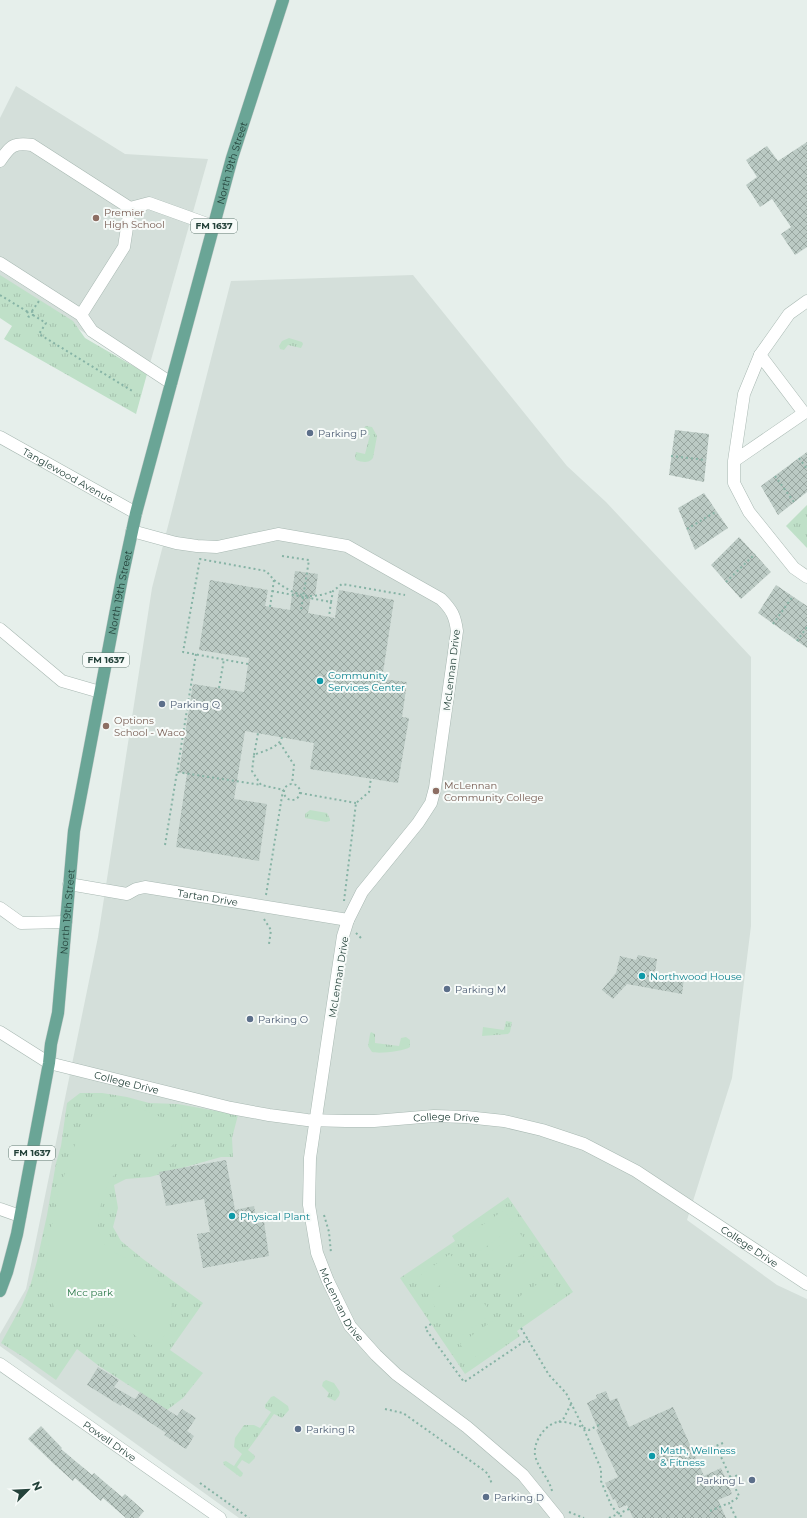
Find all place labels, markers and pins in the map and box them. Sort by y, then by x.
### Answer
place label: Premier High School [104,206,165,231]
marker: Premier High School [91,213,101,223]
place label: Parking P [318,427,367,440]
marker: Parking P [305,428,315,438]
place label: Community Services Center [328,669,405,694]
marker: Community Services Center [315,676,325,686]
place label: Parking Q [170,698,221,711]
marker: Parking Q [157,699,167,709]
place label: Options School - Waco [114,714,185,739]
marker: Options School - Waco [101,721,111,731]
place label: McLennan Community College [444,779,544,804]
marker: McLennan Community College [431,786,441,796]
place label: Northwood House [650,970,742,983]
marker: Northwood House [637,971,647,981]
place label: Parking M [455,983,506,996]
marker: Parking M [442,984,452,994]
place label: Parking O [258,1013,308,1026]
marker: Parking O [245,1014,255,1024]
place label: Physical Plant [240,1210,310,1223]
marker: Physical Plant [227,1211,237,1221]
place label: Parking R [306,1423,355,1436]
marker: Parking R [293,1424,303,1434]
place label: Math, Wellness & Fitness [660,1444,736,1469]
marker: Math, Wellness & Fitness [647,1451,657,1461]
place label: Parking L [696,1474,744,1487]
marker: Parking L [747,1475,757,1485]
place label: Parking D [494,1491,544,1504]
marker: Parking D [481,1492,491,1502]

